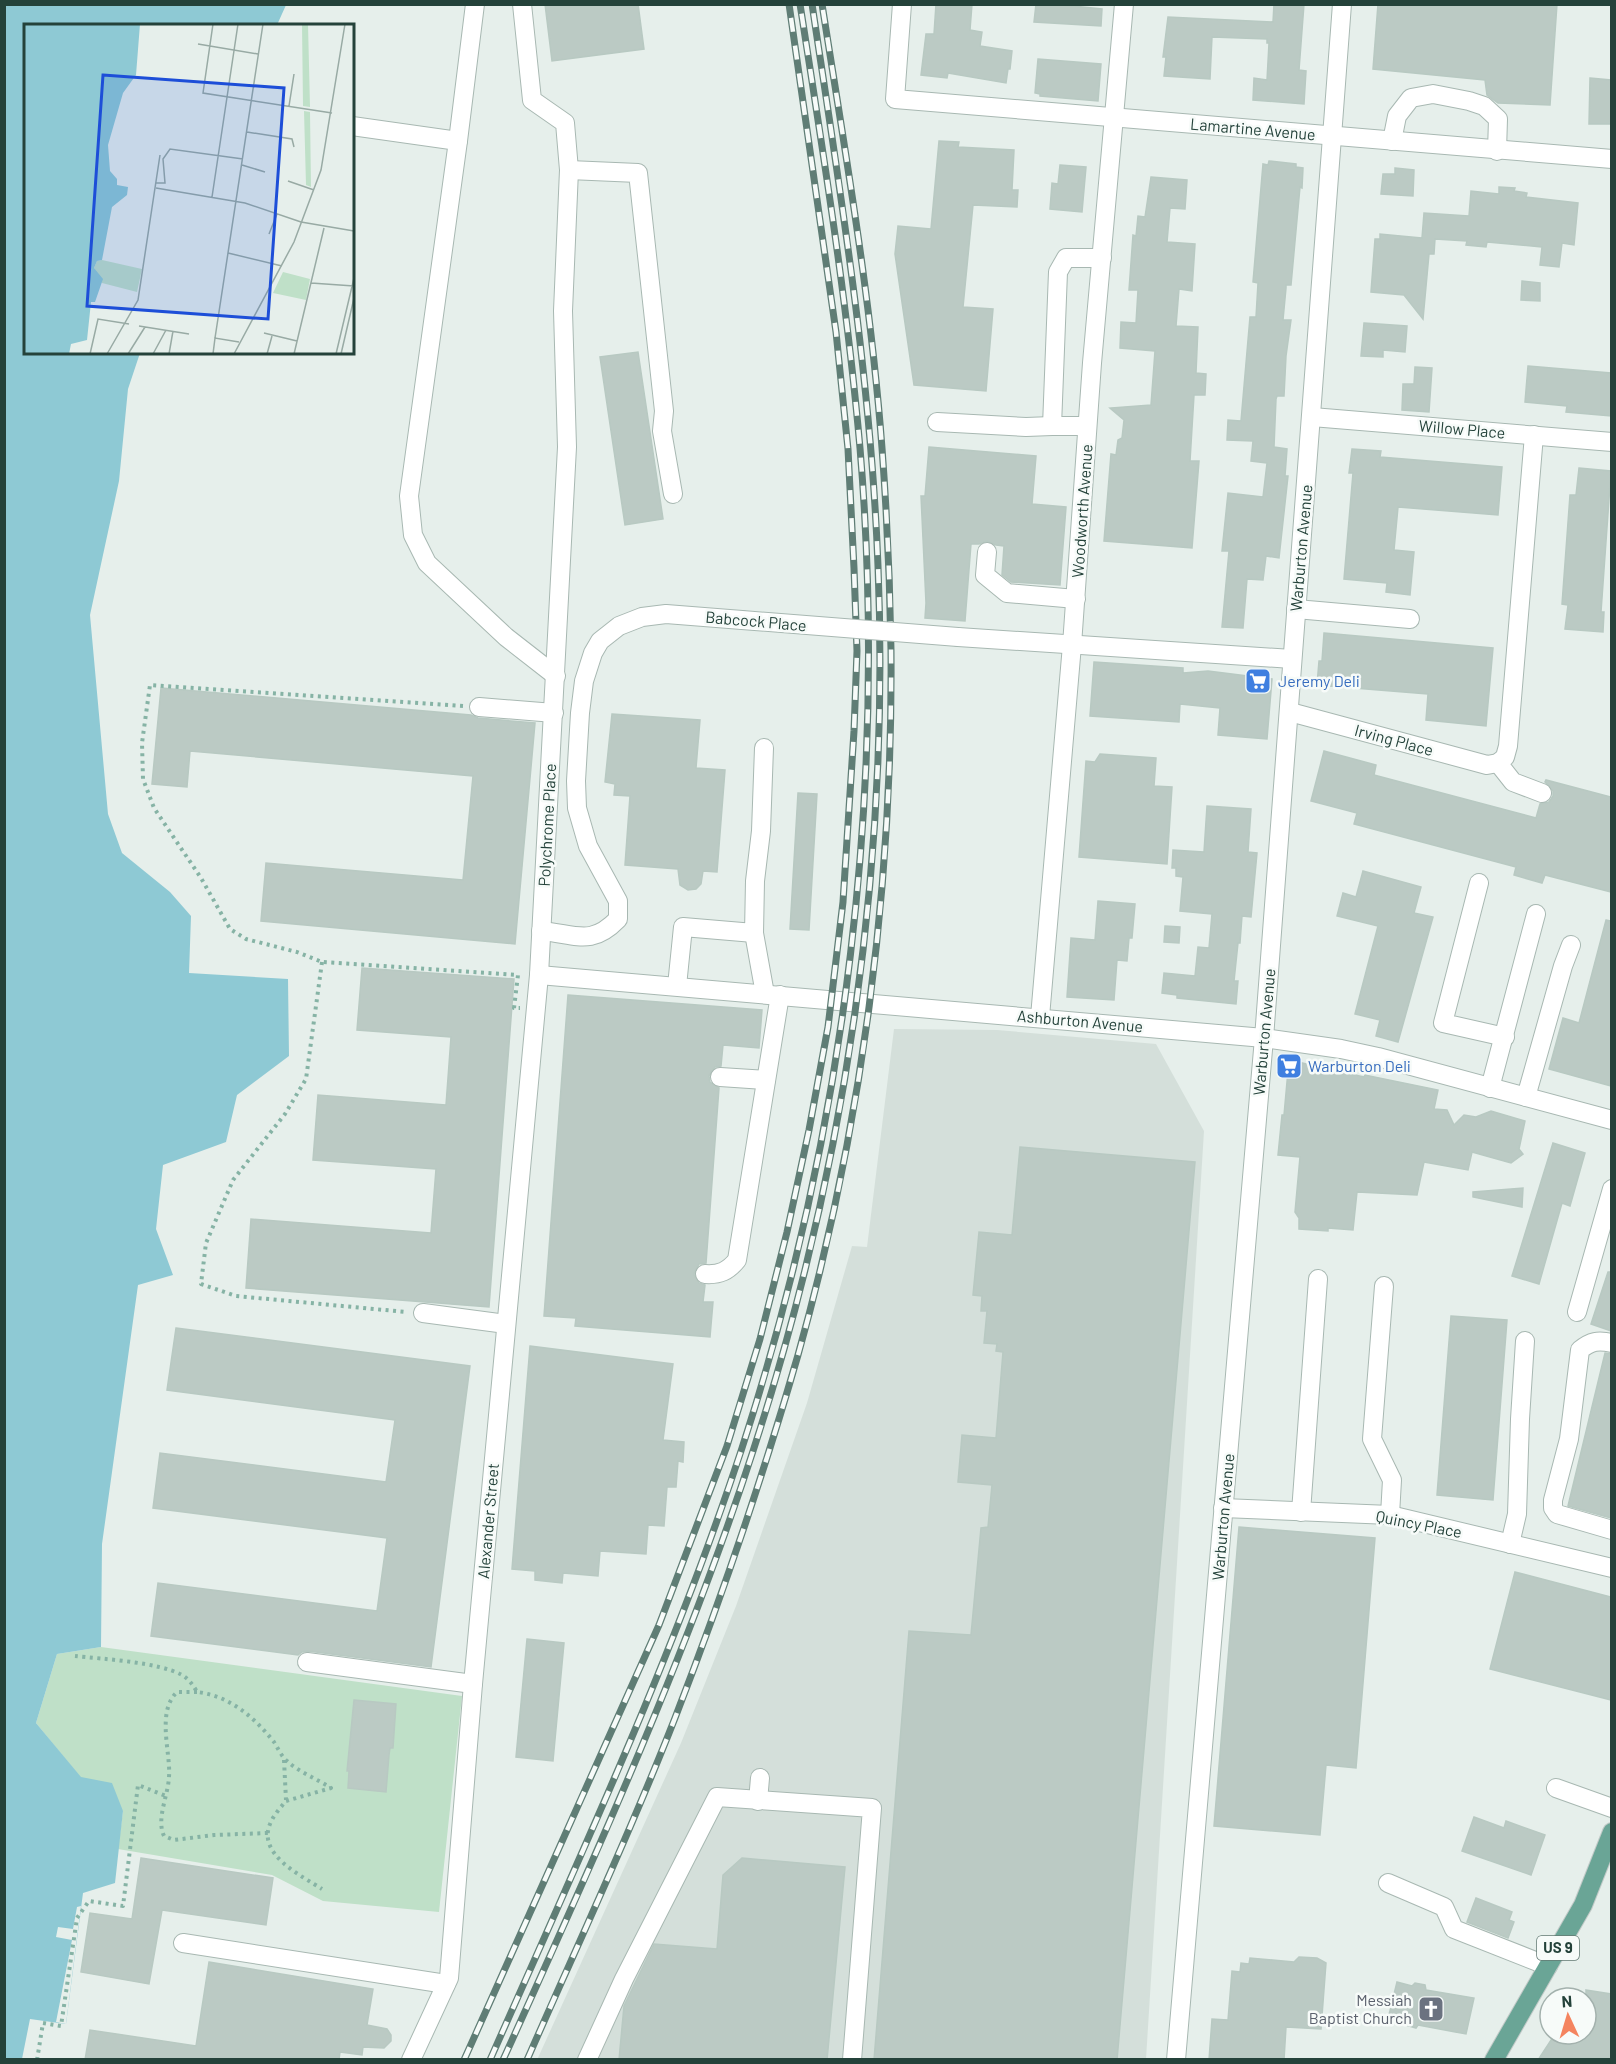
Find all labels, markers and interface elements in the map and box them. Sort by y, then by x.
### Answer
inset map [24,24,354,354]
street label: Lamartine Avenue [1190,114,1316,143]
street label: Willow Place [1418,415,1506,442]
street label: Woodworth Avenue [1067,443,1096,578]
street label: Warburton Avenue [1285,484,1316,612]
street label: Babcock Place [705,607,807,634]
supermarket icon: Jeremy Deli [1243,666,1273,696]
place label: Jeremy Deli [1278,671,1360,690]
street label: Irving Place [1353,720,1436,759]
street label: Polychrome Place [534,763,559,887]
street label: Warburton Avenue [1248,968,1279,1096]
street label: Ashburton Avenue [1016,1006,1144,1035]
supermarket icon: Warburton Deli [1274,1051,1304,1081]
place label: Warburton Deli [1308,1056,1411,1075]
street label: Warburton Avenue [1207,1453,1238,1581]
street label: Alexander Street [473,1462,502,1580]
street label: Quincy Place [1374,1506,1464,1541]
road number: US 9 [1537,1936,1579,1960]
north arrow [1538,1986,1598,2046]
place label: Messiah Baptist Church [1309,1990,1412,2027]
text: N [1561,1991,1573,2010]
church icon: Messiah Baptist Church [1416,1994,1446,2024]

